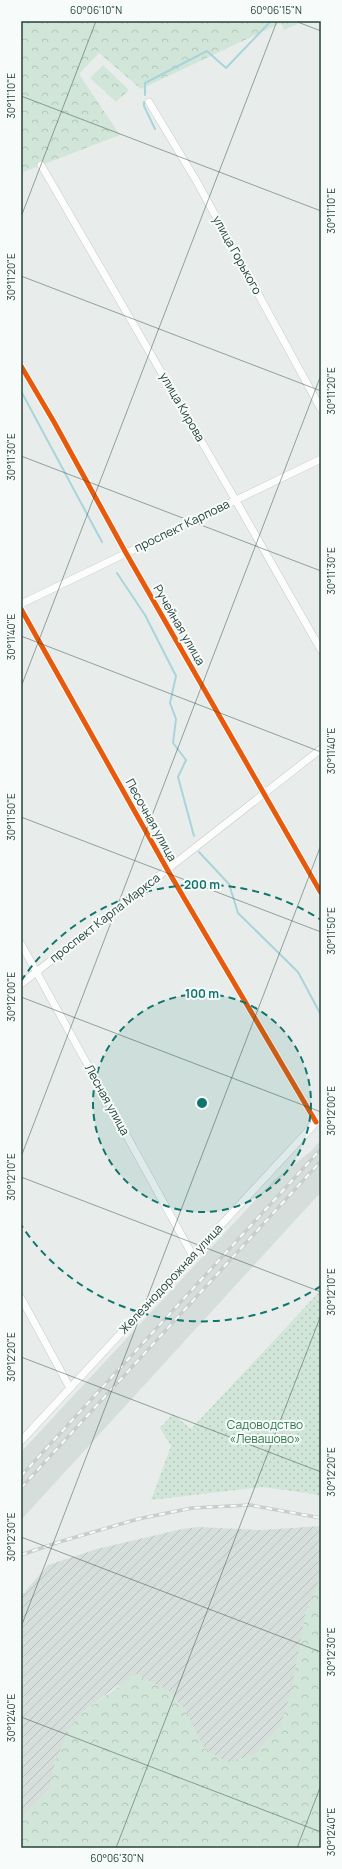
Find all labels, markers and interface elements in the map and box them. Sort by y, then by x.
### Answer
text: 60°06'10"N [70,3,122,17]
text: 60°06'15"N [250,3,302,17]
text: 30°11'10"E [4,73,18,119]
text: 30°11'10"E [324,188,338,234]
street label: улица Горького [209,212,266,297]
text: 30°11'20"E [4,253,18,301]
text: 30°11'20"E [324,367,338,415]
street label: улица Кирова [156,369,209,445]
text: 30°11'30"E [4,433,18,481]
street label: проспект Карпова [131,495,232,556]
text: 30°11'30"E [324,547,338,595]
street label: Ручейная улица [149,581,209,668]
text: 30°11'40"E [4,613,18,660]
text: 30°11'40"E [324,727,338,774]
street label: Песочная улица [122,775,181,864]
text: 30°11'50"E [4,793,18,841]
street label: проспект Карла Маркса [46,869,163,966]
text: 200 m [184,876,220,893]
text: 30°11'50"E [324,907,338,955]
text: 30°12'00"E [4,972,18,1022]
text: 100 m [185,985,219,1002]
street label: Лесная улица [81,1061,134,1138]
text: 30°12'00"E [324,1086,338,1136]
centre of rings [195,1096,209,1110]
text: 30°12'10"E [4,1153,18,1201]
street label: Железнодорожная улица [115,1220,226,1337]
text: 30°12'10"E [324,1268,338,1316]
text: 30°12'20"E [4,1332,18,1382]
park label: Садоводство «Левашово» [227,1416,303,1447]
text: 30°12'20"E [324,1447,338,1497]
text: 30°12'30"E [4,1512,18,1562]
text: 30°12'30"E [324,1627,338,1677]
text: 30°12'40"E [4,1694,18,1742]
text: 30°12'40"E [324,1808,338,1856]
text: 60°06'30"N [90,1851,144,1865]

